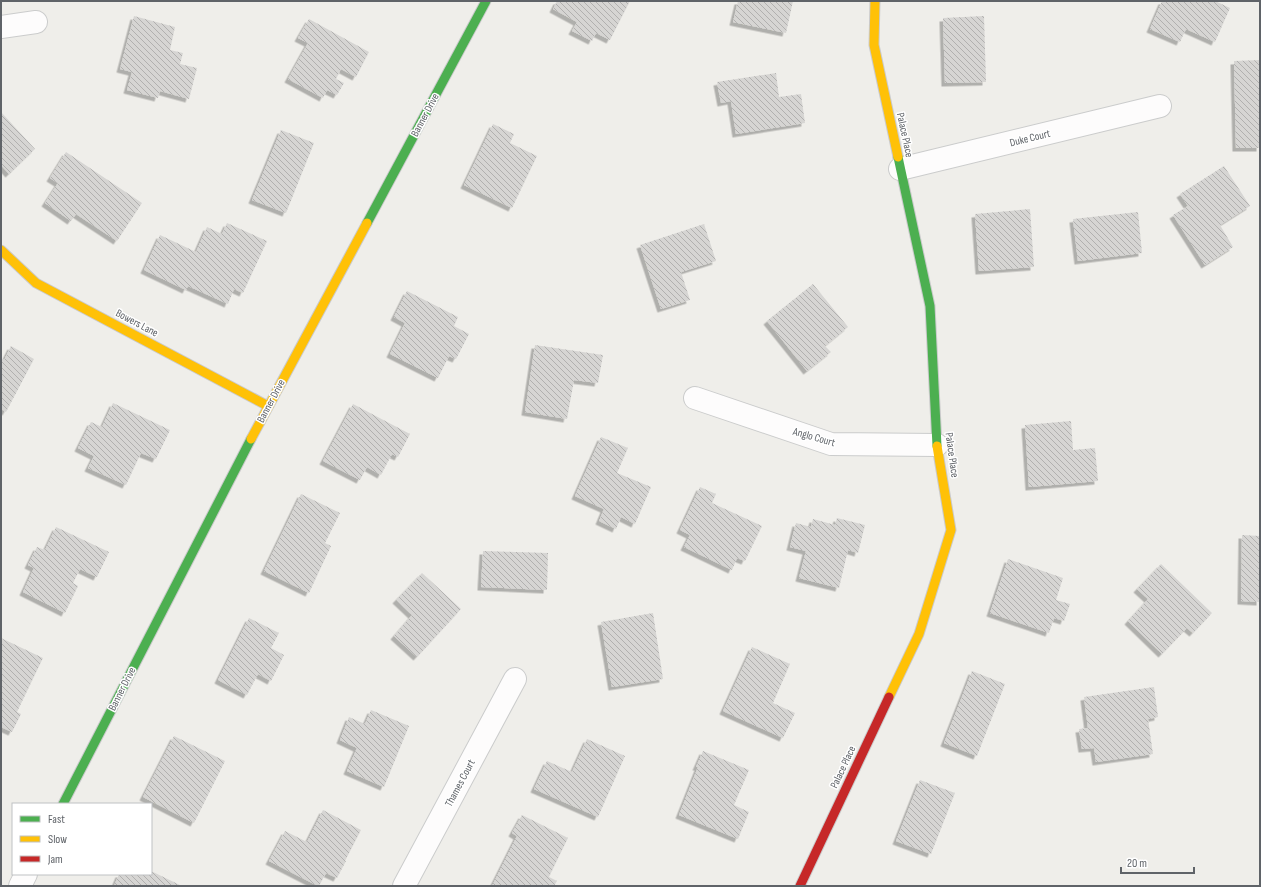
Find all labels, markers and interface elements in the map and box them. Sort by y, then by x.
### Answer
street label: Banner Drive [408,91,442,139]
street label: Palace Place [894,112,916,158]
street label: Duke Court [1008,127,1052,149]
street label: Bowers Lane [114,306,160,340]
street label: Banner Drive [254,377,288,425]
street label: Anglo Court [790,424,837,449]
street label: Palace Place [942,432,962,478]
street label: Banner Drive [106,665,138,713]
street label: Palace Place [828,744,858,790]
street label: Thames Court [442,757,478,809]
legend [12,803,152,875]
text: Fast [48,812,65,827]
text: Slow [48,832,67,847]
scale bar [1121,849,1194,875]
text: Jam [47,852,63,867]
text: 20 m [1127,856,1147,871]

